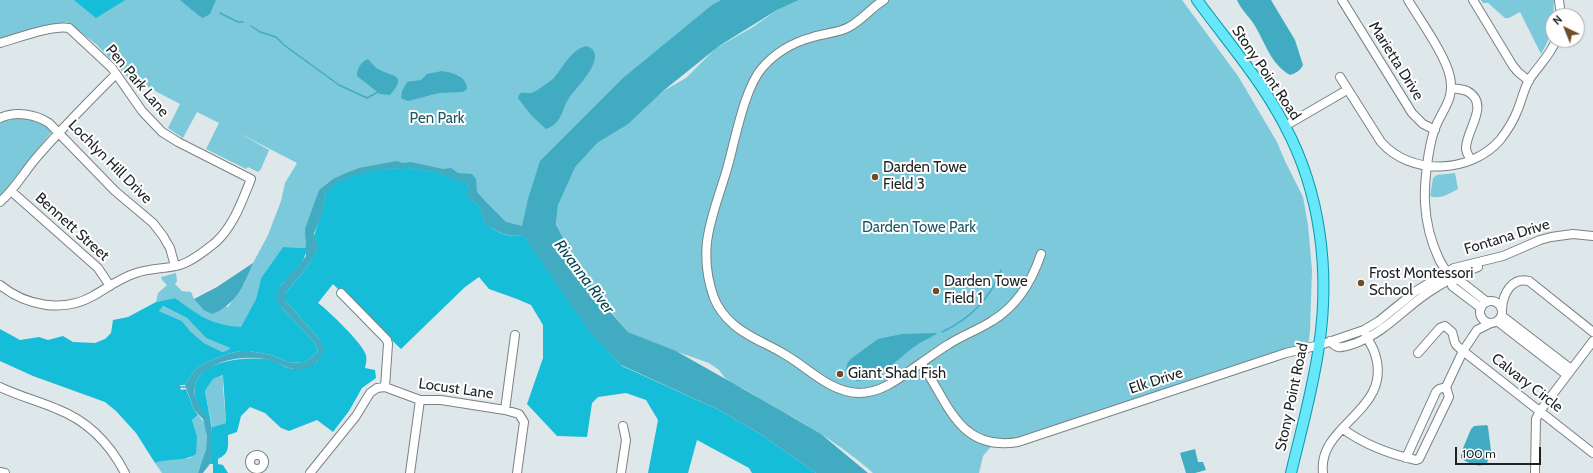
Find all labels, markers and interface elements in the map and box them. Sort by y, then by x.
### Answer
north arrow [1545,8,1585,48]
text: N [1550,12,1565,28]
street label: Marietta Drive [1365,18,1427,104]
street label: Stony Point Road [1228,22,1304,124]
street label: Pen Park Lane [101,41,173,121]
park label: Pen Park [410,110,464,128]
street label: Lochlyn Hill Drive [64,116,156,208]
place label: Darden Towe Field 3 [883,159,967,194]
marker: Darden Towe Field 3 [870,172,880,182]
street label: Bennett Street [31,189,113,265]
street label: Fontana Drive [1462,215,1552,259]
park label: Darden Towe Park [862,219,976,237]
water label: Rivanna River [550,236,618,318]
place label: Frost Montessori School [1369,265,1473,300]
place label: Darden Towe Field 1 [944,273,1028,308]
marker: Frost Montessori School [1356,278,1366,288]
marker: Darden Towe Field 1 [931,286,941,296]
street label: Stony Point Road [1272,341,1312,453]
street label: Calvary Circle [1488,350,1566,416]
street label: Elk Drive [1127,364,1185,398]
place label: Giant Shad Fish [848,365,946,383]
marker: Giant Shad Fish [835,369,845,379]
street label: Locust Lane [417,375,495,403]
scale bar [1457,439,1543,465]
text: 100 m [1462,446,1496,461]

